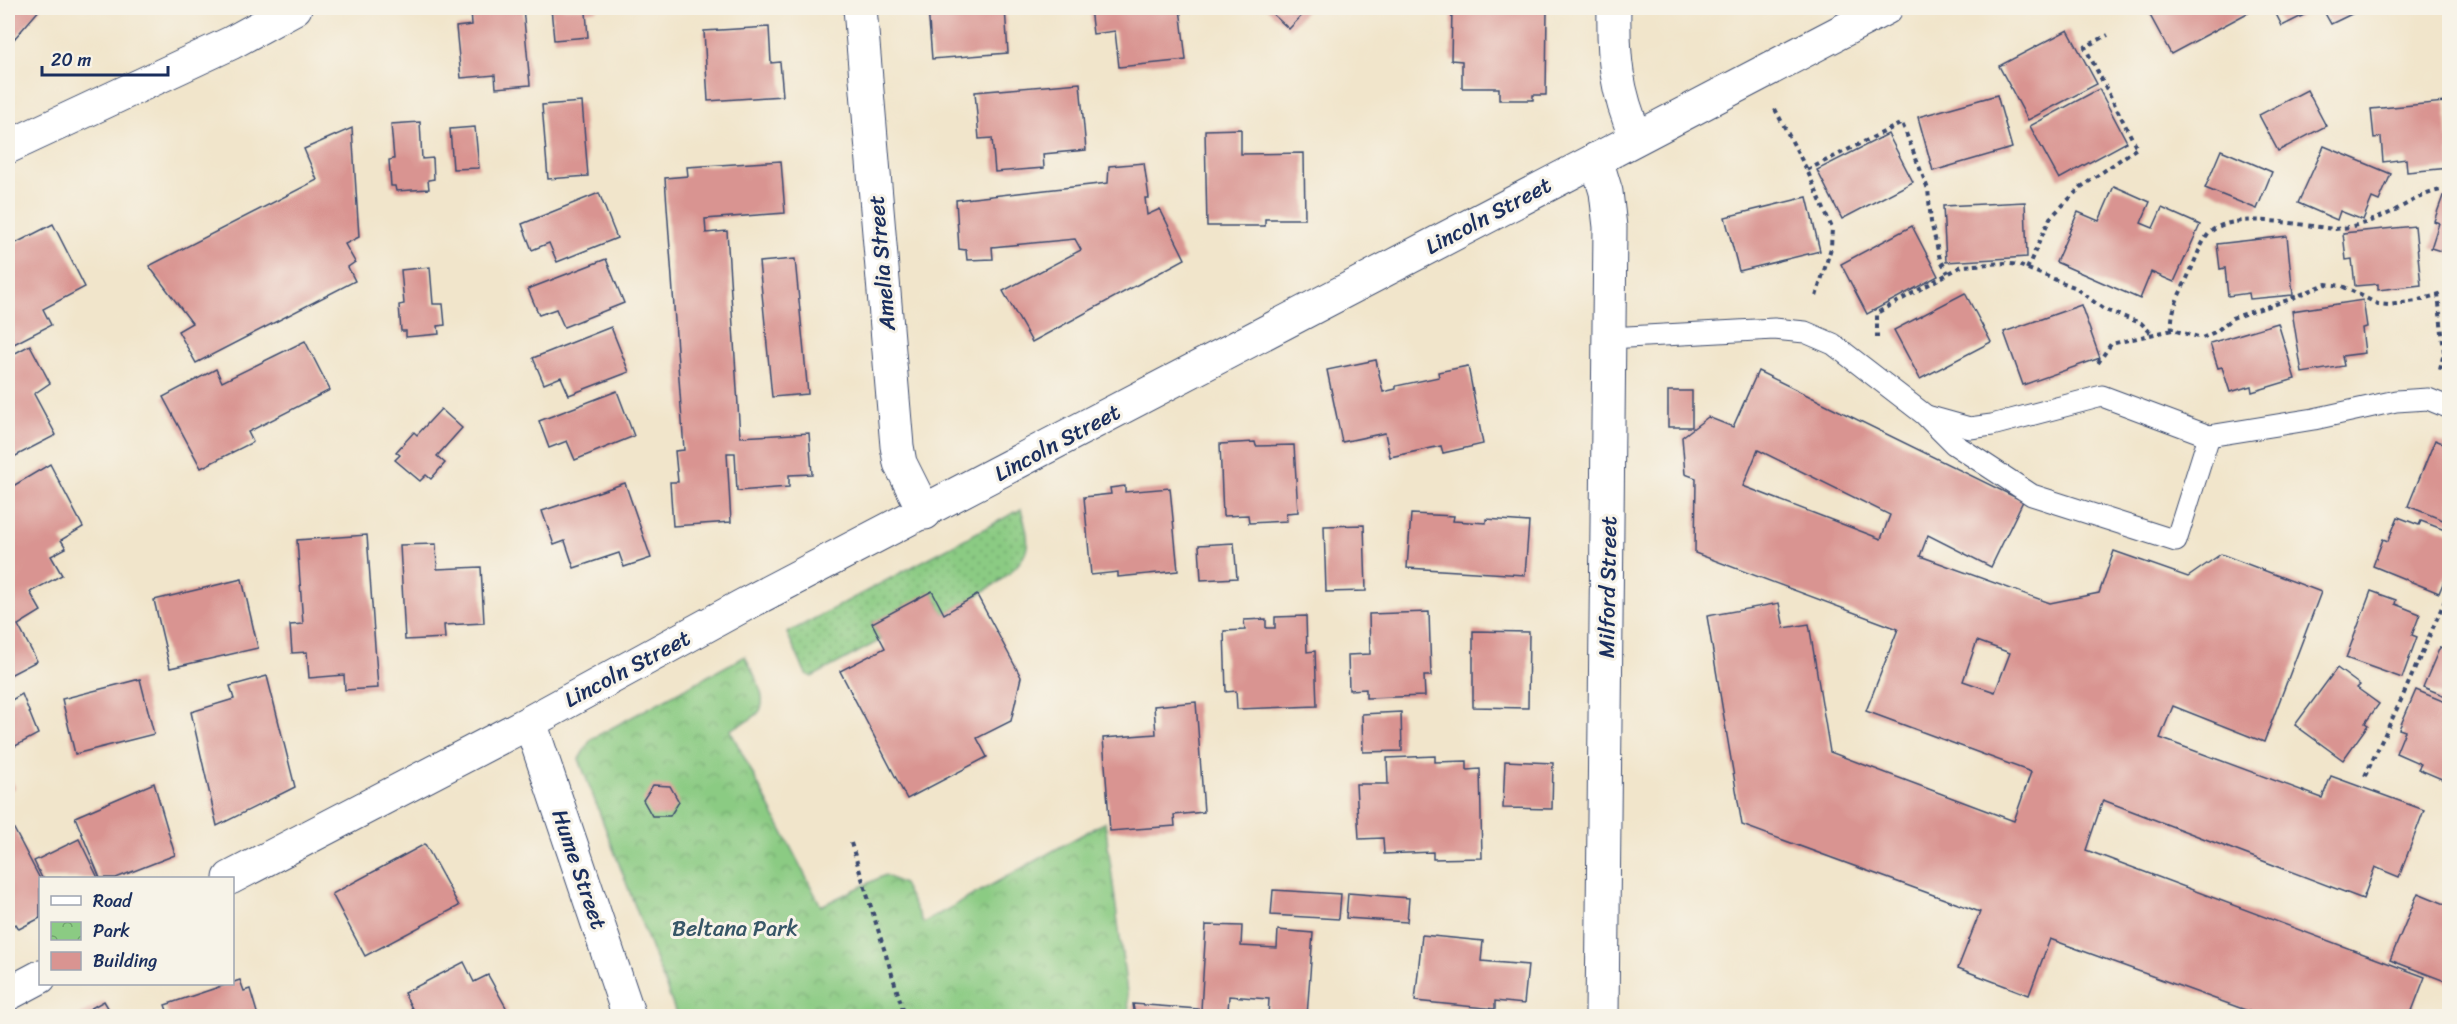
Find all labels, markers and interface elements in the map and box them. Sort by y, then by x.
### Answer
scale bar [42,39,168,77]
text: 20 m [51,44,91,76]
street label: Lincoln Street [1418,165,1559,265]
street label: Amelia Street [856,193,907,333]
street label: Lincoln Street [987,392,1128,492]
street label: Milford Street [1587,515,1628,658]
street label: Lincoln Street [557,618,698,718]
street label: Hume Street [541,804,618,935]
legend [39,877,234,985]
text: Road [93,885,133,917]
park label: Beltana Park [672,909,798,948]
text: Park [93,915,130,947]
text: Building [93,945,157,977]

